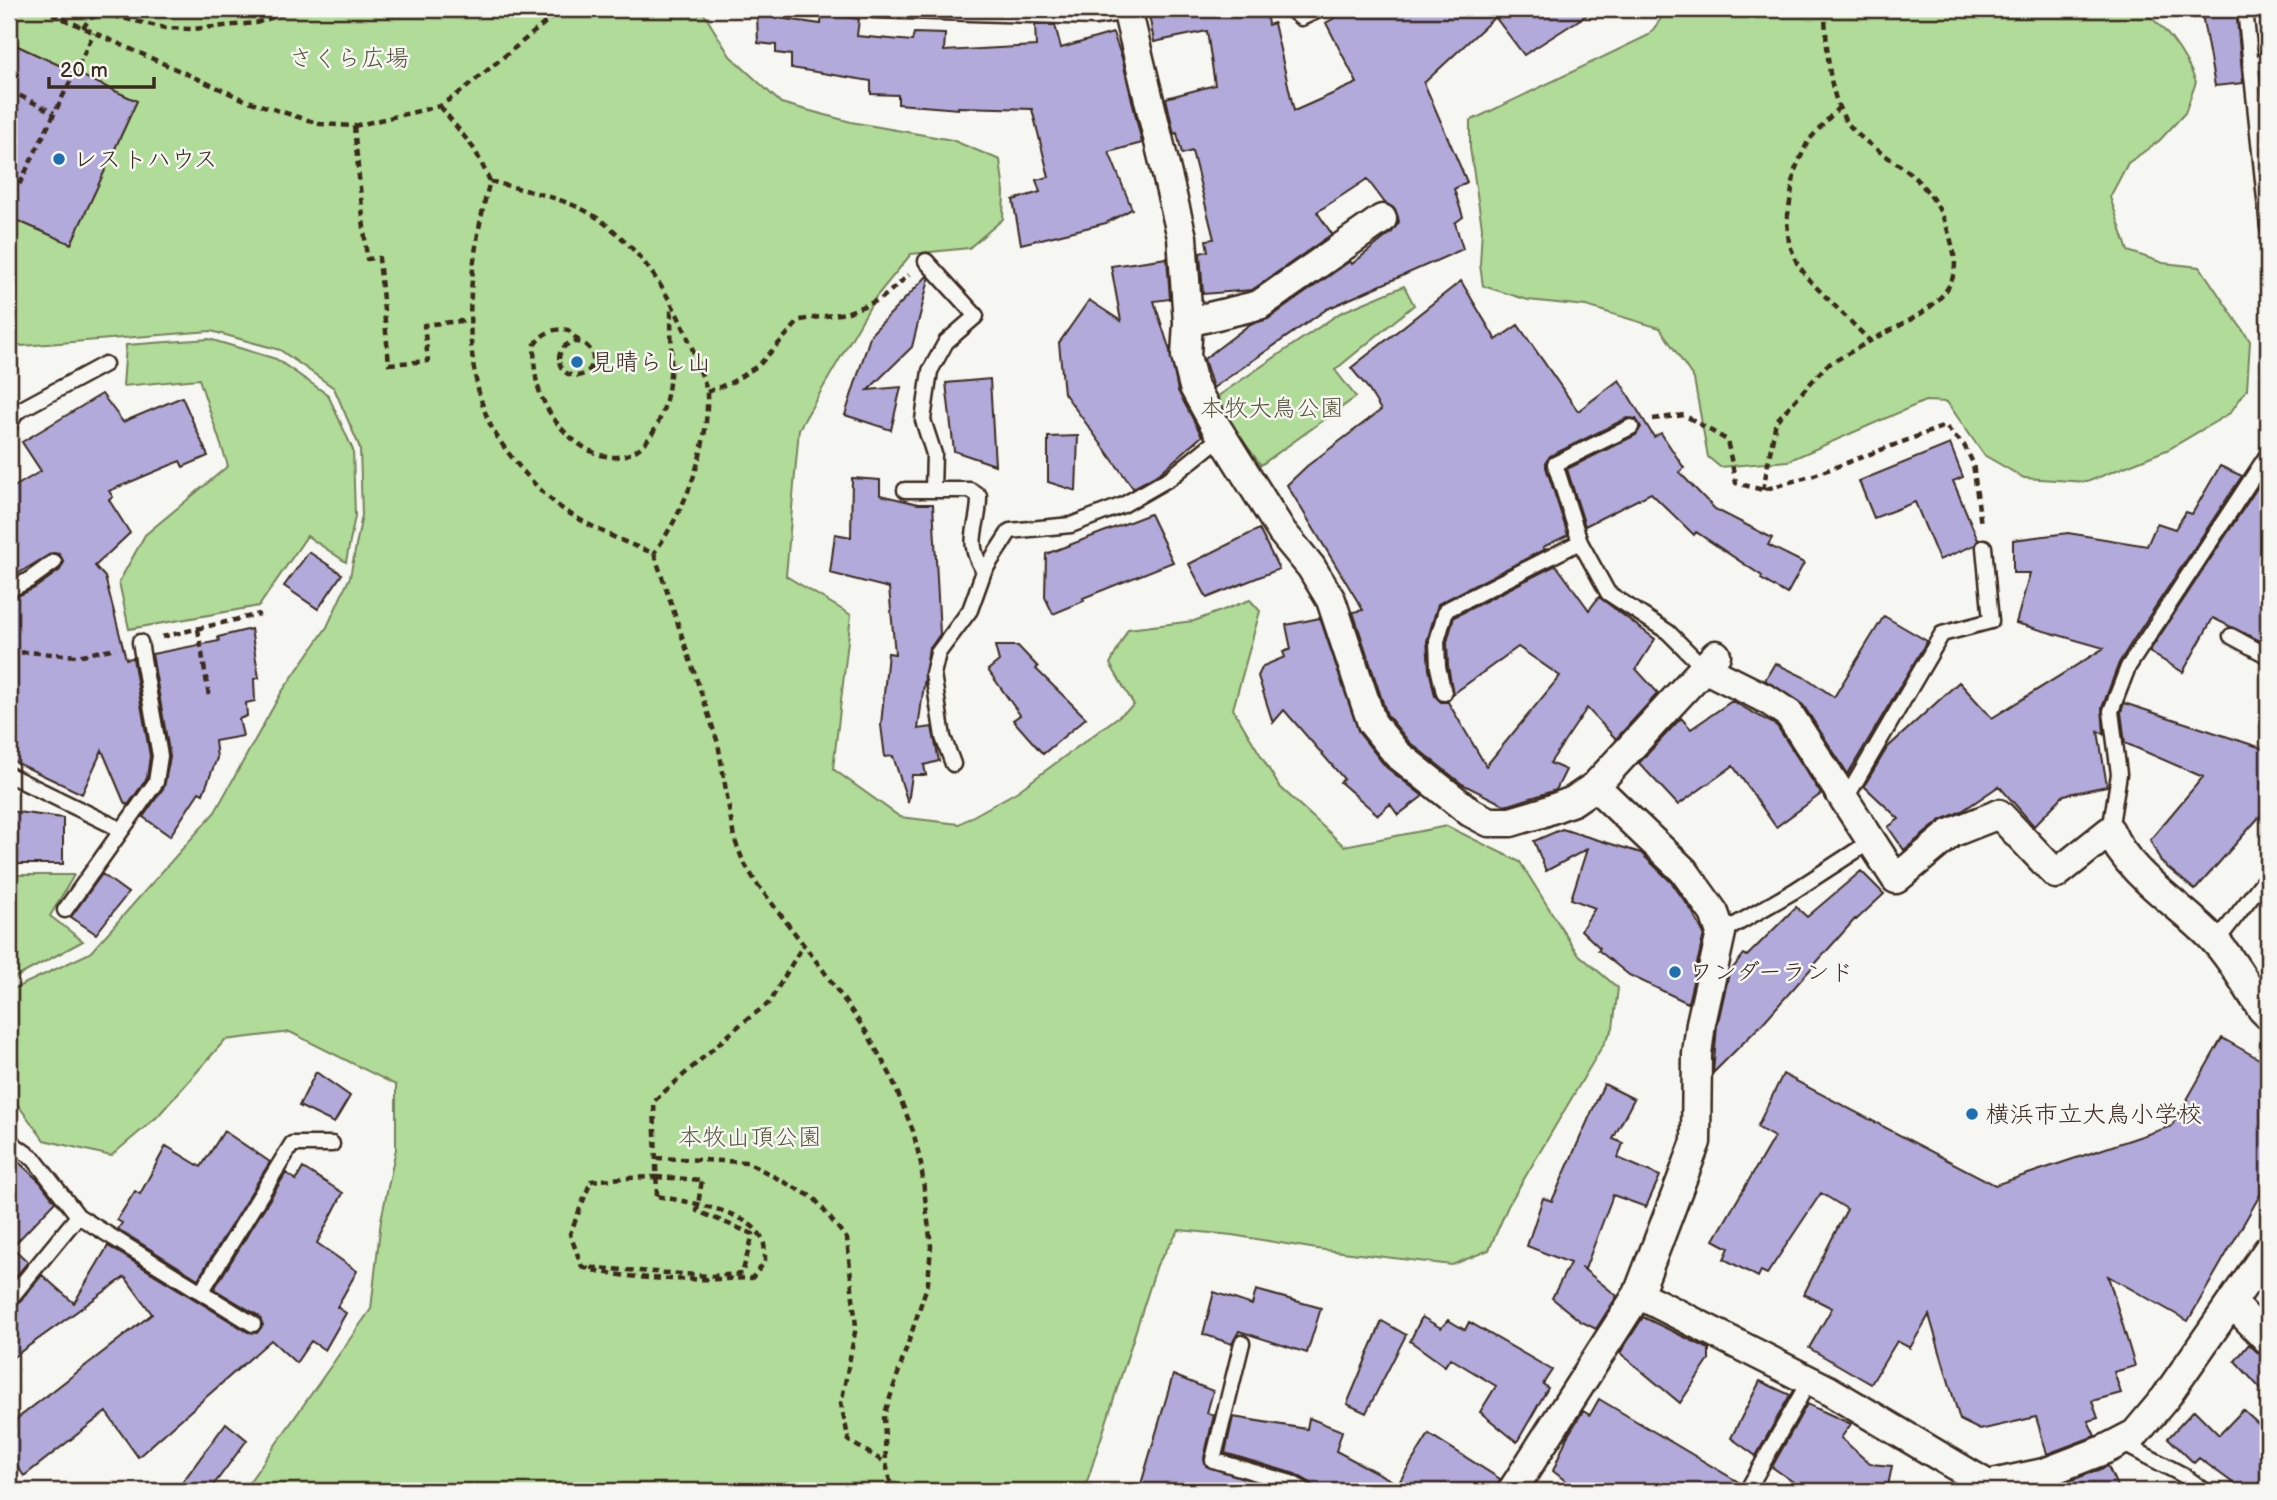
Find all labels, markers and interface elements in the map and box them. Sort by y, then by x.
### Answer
park label: さくら広場 [289,44,409,73]
scale bar [49,46,154,90]
text: 20 m [60,58,108,83]
place label: レストハウス [73,145,217,174]
marker: レストハウス [51,151,67,167]
place label: 見晴らし山 [591,348,711,377]
marker: 見晴らし山 [569,354,585,370]
park label: 本牧大鳥公園 [1200,394,1344,423]
place label: ワンダーランド [1689,958,1854,987]
marker: ワンダーランド [1667,964,1683,980]
place label: 横浜市立大鳥小学校 [1986,1100,2202,1129]
marker: 横浜市立大鳥小学校 [1964,1106,1980,1122]
park label: 本牧山頂公園 [678,1123,822,1152]

